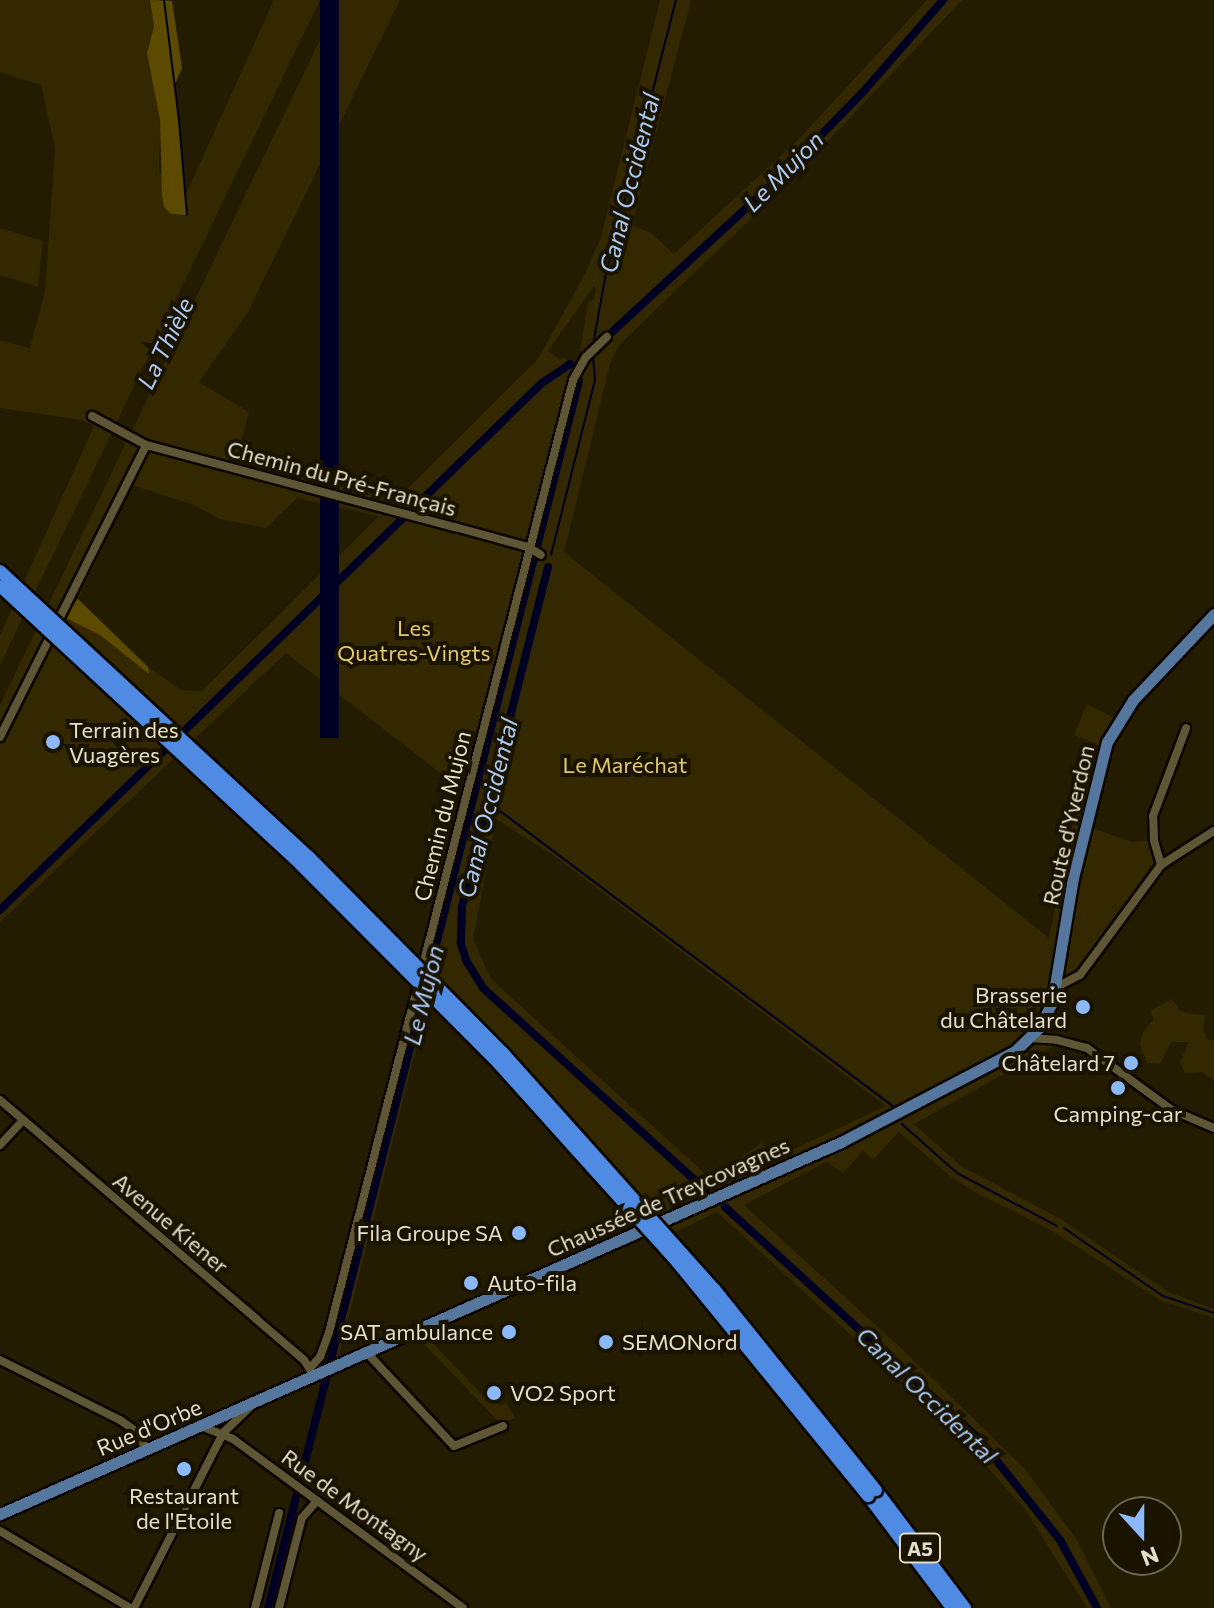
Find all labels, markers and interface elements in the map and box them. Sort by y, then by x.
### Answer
water label: Canal Occidental [593,90,665,276]
water label: Le Mujon [737,125,829,217]
water label: La Thièle [131,293,199,393]
street label: Chemin du Pré-Français [224,435,460,521]
park label: Les Quatres-Vingts [337,614,491,666]
water label: Canal Occidental [451,715,523,901]
place label: Terrain des Vuagères [69,716,179,768]
street label: Chemin du Mujon [408,728,476,904]
marker: Terrain des Vuagères [44,733,62,751]
street label: Route d'Yverdon [1037,742,1099,908]
park label: Le Maréchat [563,752,687,778]
water label: Le Mujon [397,942,449,1048]
place label: Brasserie du Châtelard [940,981,1067,1032]
marker: Brasserie du Châtelard [1074,998,1092,1016]
place label: Châtelard 7 [1001,1050,1115,1076]
marker: Châtelard 7 [1122,1054,1140,1072]
marker: Camping-car [1109,1079,1127,1097]
place label: Camping-car [1054,1101,1182,1127]
street label: Chaussée de Treycovagnes [543,1132,793,1262]
street label: Avenue Kiener [108,1167,234,1279]
place label: Fila Groupe SA [357,1220,503,1246]
marker: Fila Groupe SA [510,1224,528,1242]
place label: Auto-fila [487,1270,577,1296]
marker: Auto-fila [462,1274,480,1292]
place label: SAT ambulance [340,1319,493,1345]
water label: Canal Occidental [851,1321,1003,1469]
marker: SAT ambulance [500,1323,518,1341]
place label: SEMONord [622,1329,737,1355]
marker: SEMONord [597,1333,615,1351]
place label: VO2 Sport [510,1380,616,1406]
marker: VO2 Sport [485,1384,503,1402]
street label: Rue d'Orbe [93,1393,205,1461]
street label: Rue de Montagny [277,1443,433,1567]
marker: Restaurant de l'Etoile [175,1460,193,1478]
place label: Restaurant de l'Etoile [129,1482,239,1534]
north arrow [1102,1496,1182,1576]
road number: A5 [898,1532,942,1564]
text: N [1138,1541,1163,1573]

